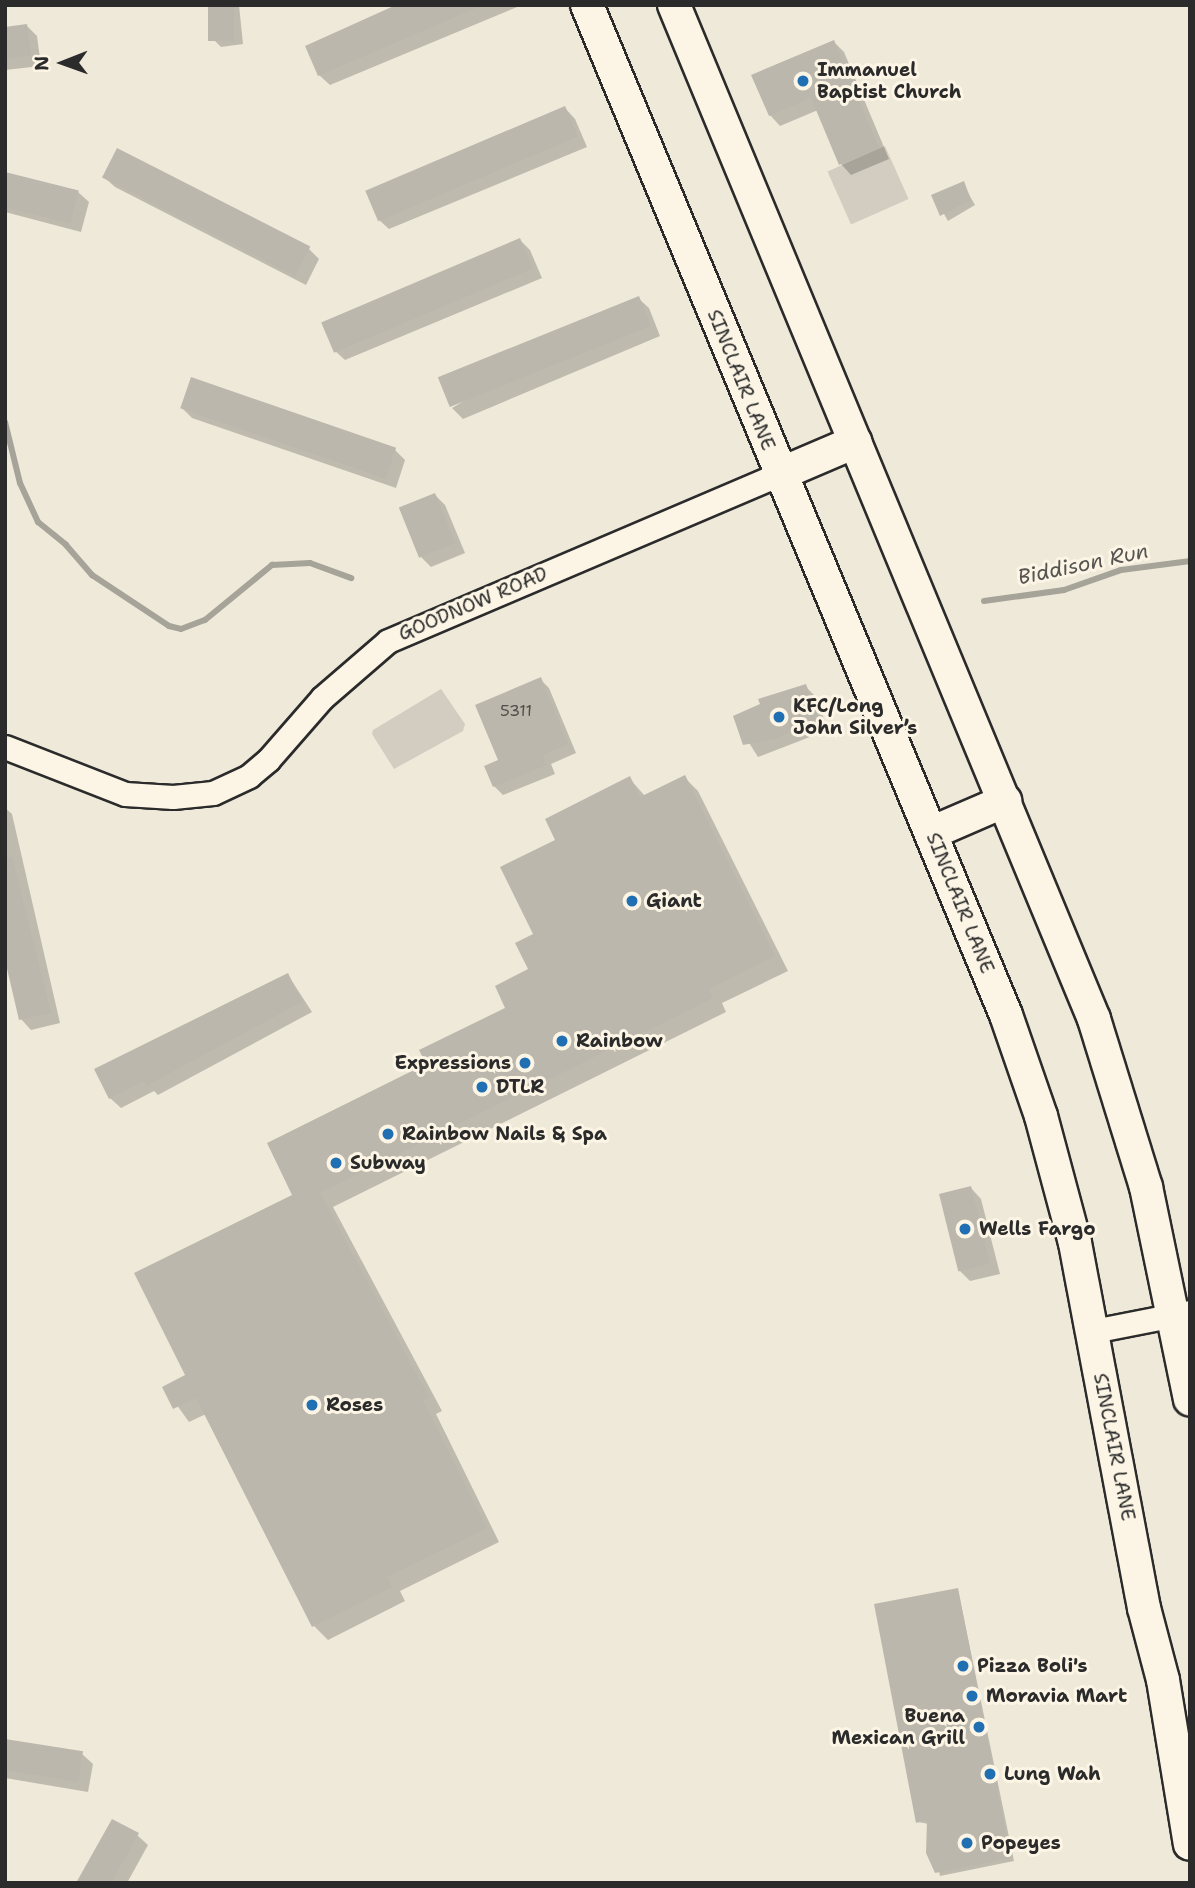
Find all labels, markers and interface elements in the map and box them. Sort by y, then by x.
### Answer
north arrow [28,28,98,98]
text: N [29,56,54,71]
place label: Immanuel Baptist Church [817,59,961,103]
marker: Immanuel Baptist Church [795,73,811,89]
street label: SINCLAIR LANE [702,306,780,454]
water label: Biddison Run [1015,538,1151,590]
street label: GOODNOW ROAD [395,562,551,646]
place label: KFC/Long John Silver’s [793,695,917,739]
house number: 5311 [500,701,532,721]
marker: KFC/Long John Silver’s [771,709,787,725]
street label: SINCLAIR LANE [921,829,999,977]
place label: Giant [646,890,702,912]
marker: Giant [624,893,640,909]
place label: Rainbow [576,1030,663,1052]
marker: Rainbow [554,1033,570,1049]
place label: Expressions [395,1052,511,1074]
marker: Expressions [517,1055,533,1071]
place label: DTLR [496,1076,544,1098]
marker: DTLR [474,1079,490,1095]
place label: Rainbow Nails & Spa [402,1123,607,1145]
marker: Rainbow Nails & Spa [380,1126,396,1142]
place label: Subway [350,1152,426,1174]
marker: Subway [328,1155,344,1171]
place label: Wells Fargo [979,1218,1096,1240]
marker: Wells Fargo [957,1221,973,1237]
street label: SINCLAIR LANE [1089,1371,1139,1523]
place label: Roses [326,1394,383,1416]
marker: Roses [304,1397,320,1413]
place label: Pizza Boli's [977,1655,1087,1677]
marker: Pizza Boli's [955,1658,971,1674]
place label: Moravia Mart [986,1685,1127,1707]
marker: Moravia Mart [964,1688,980,1704]
place label: Buena Mexican Grill [831,1705,965,1749]
marker: Buena Mexican Grill [971,1719,987,1735]
place label: Lung Wah [1004,1763,1101,1785]
marker: Lung Wah [982,1766,998,1782]
place label: Popeyes [981,1832,1061,1854]
marker: Popeyes [959,1835,975,1851]

